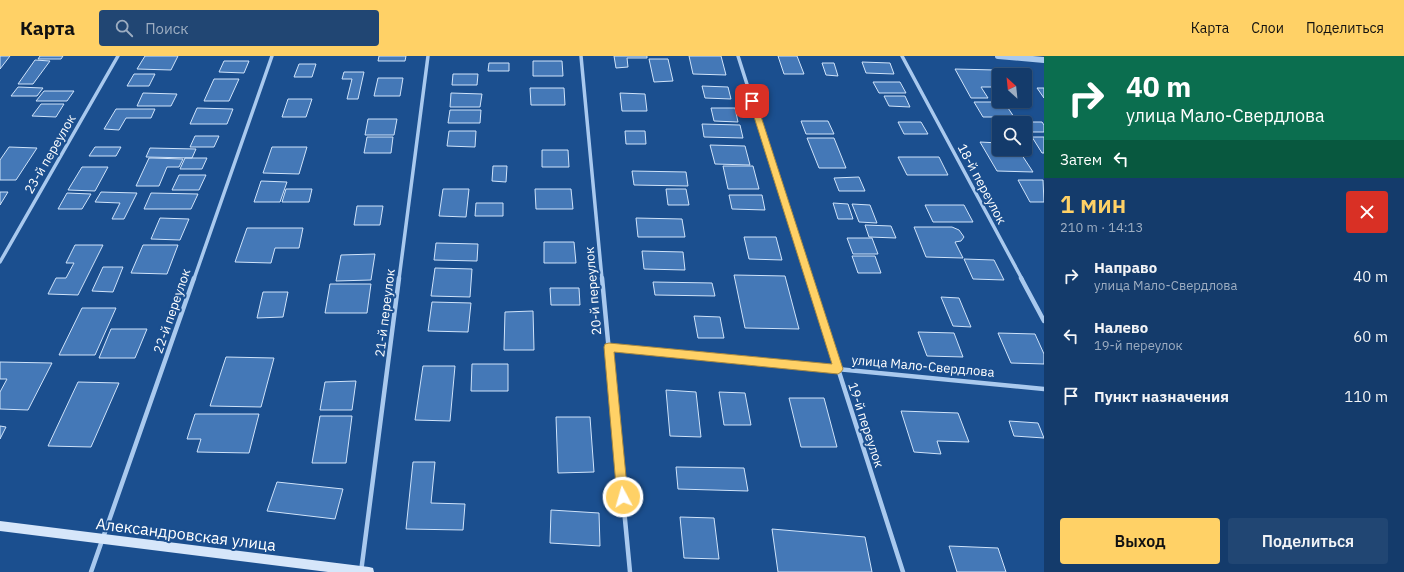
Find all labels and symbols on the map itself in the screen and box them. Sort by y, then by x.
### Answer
north arrow [992,68,1032,108]
pin [735,84,769,118]
street label: 23-й переулок [20,111,80,197]
street label: 18-й переулок [954,141,1010,227]
street label: 20-й переулок [581,246,605,336]
street label: 22-й переулок [150,266,194,356]
street label: 21-й переулок [371,268,399,358]
street label: улица Мало-Свердлова [851,351,995,381]
street label: 19-й переулок [844,380,888,470]
position arrow [602,476,644,518]
street label: Александровская улица [95,513,278,555]

